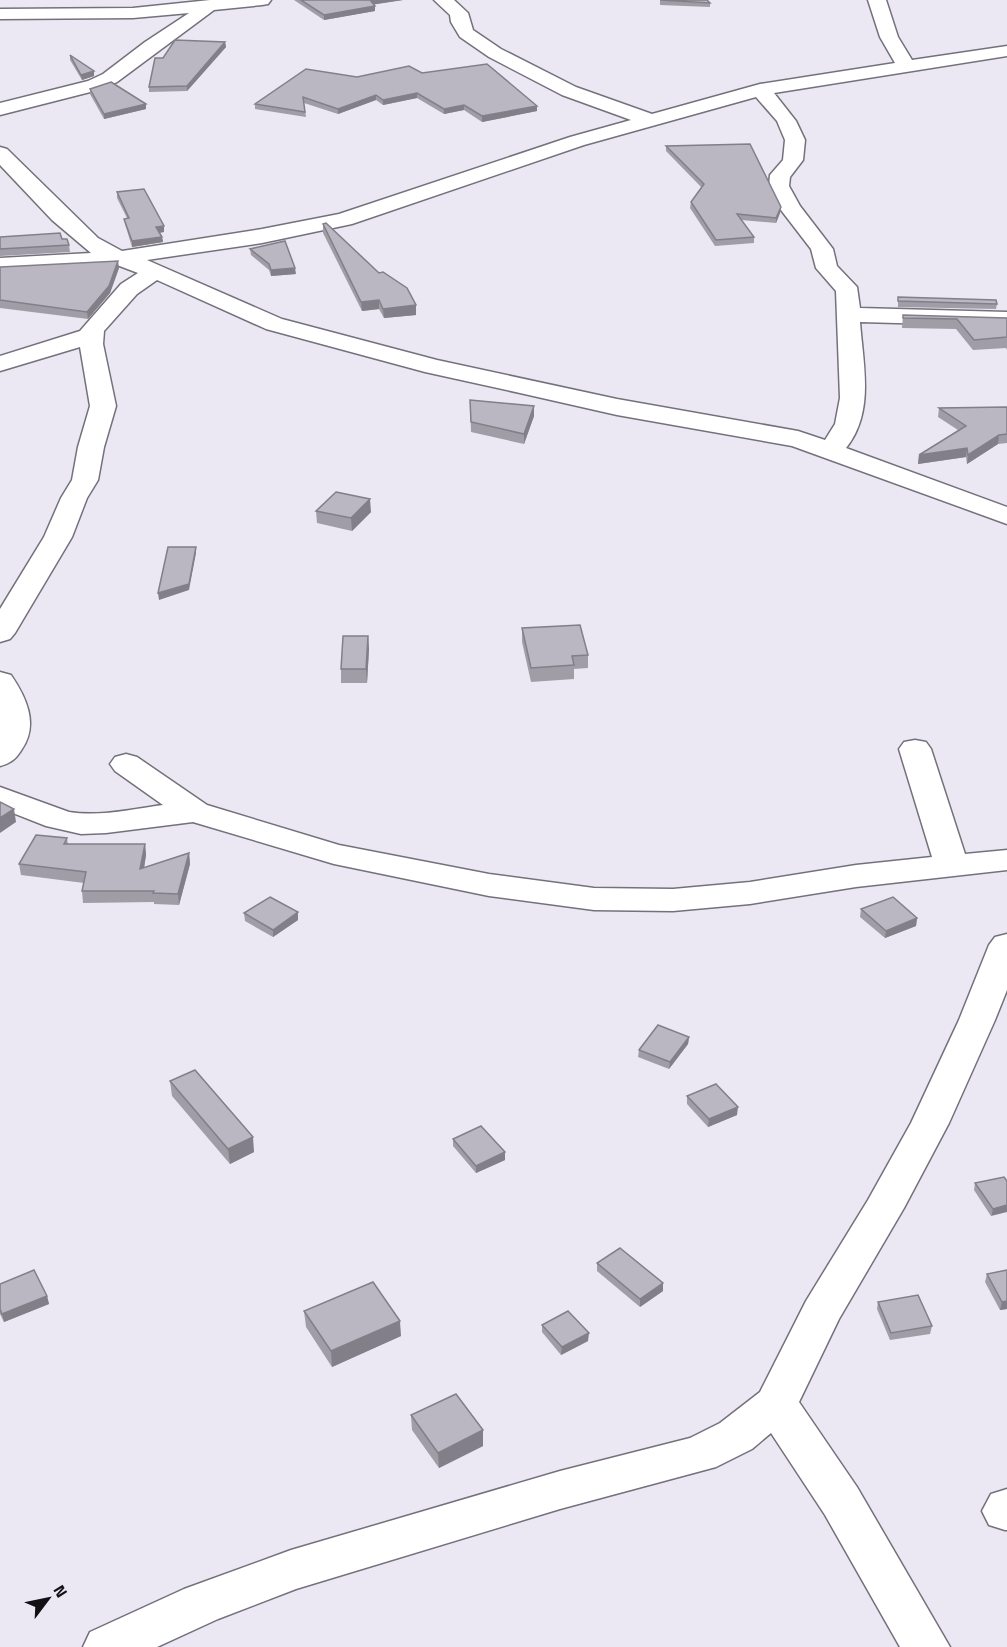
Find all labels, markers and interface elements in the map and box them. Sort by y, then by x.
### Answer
north arrow [18,1569,78,1629]
text: N [48,1580,74,1602]

